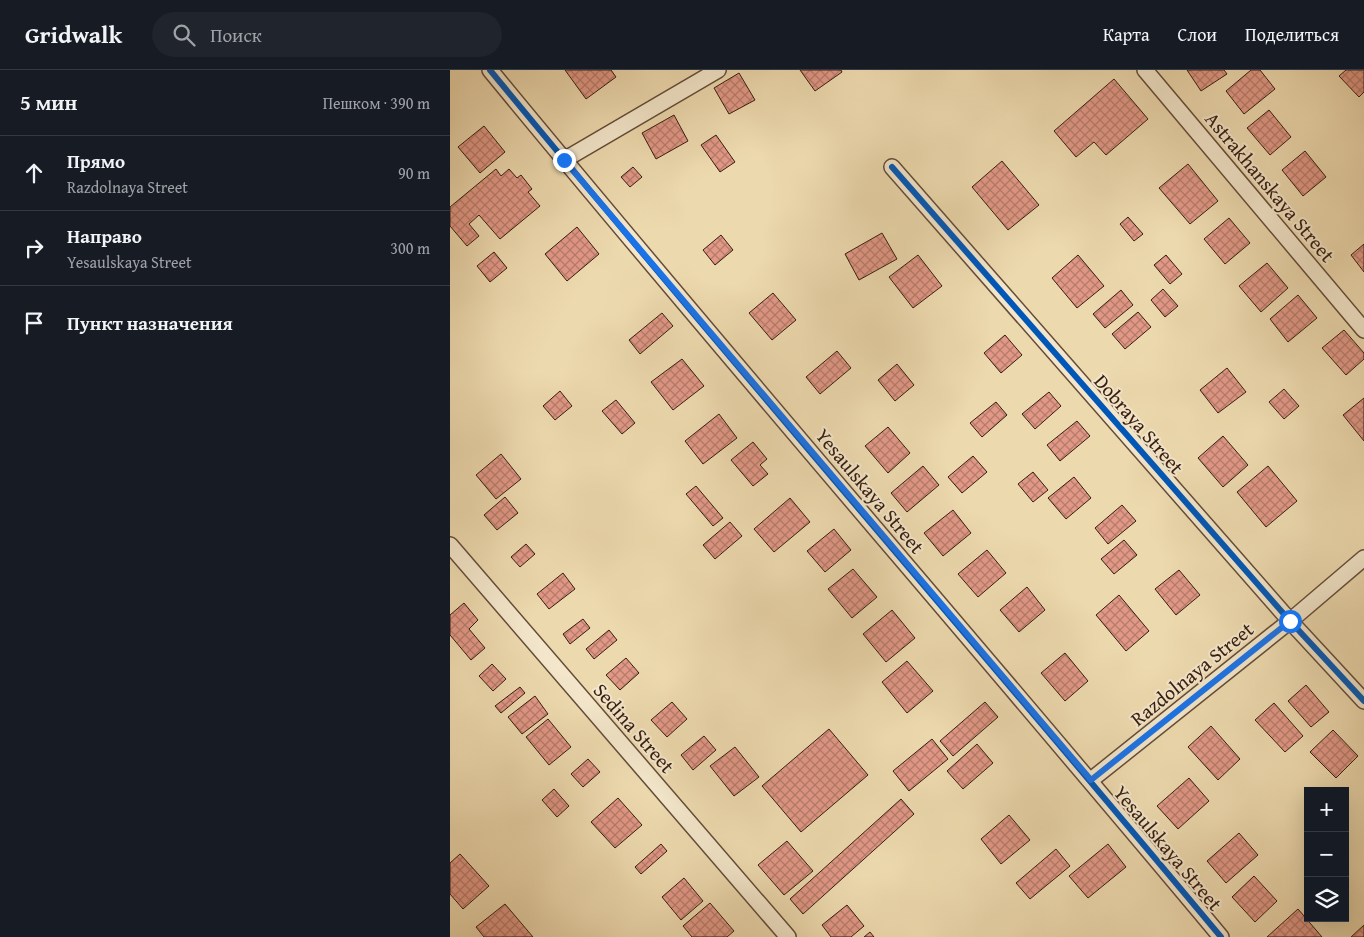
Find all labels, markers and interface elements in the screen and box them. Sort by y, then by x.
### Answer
search box [152,12,502,57]
text: Gridwalk [25,17,122,52]
icon: search [170,21,198,49]
text: Поиск [210,21,262,49]
text: Карта [1103,21,1150,48]
text: Слои [1178,21,1217,48]
text: Поделиться [1245,21,1339,48]
text: 5 мин [20,87,77,118]
text: Пешком · 390 m [323,91,430,115]
street label: Astrakhanskaya Street [1199,105,1342,268]
text: Прямо [67,147,125,175]
route end [553,149,576,172]
icon: ahead [20,159,48,187]
text: 90 m [398,161,430,185]
text: Razdolnaya Street [67,175,188,199]
text: Направо [67,222,142,250]
icon: right [20,234,48,262]
text: 300 m [390,236,430,260]
text: Yesaulskaya Street [67,250,192,274]
icon: arrive [20,309,48,337]
text: Пункт назначения [67,309,233,337]
street label: Dobraya Street [1088,367,1191,480]
street label: Yesaulskaya Street [809,422,932,560]
route start [1279,610,1302,633]
street label: Razdolnaya Street [1124,615,1259,732]
street label: Sedina Street [587,676,682,779]
street label: Yesaulskaya Street [1107,779,1230,917]
map controls [1304,787,1349,922]
button: + [1304,787,1349,832]
button: − [1304,832,1349,877]
button: layers [1304,877,1349,922]

